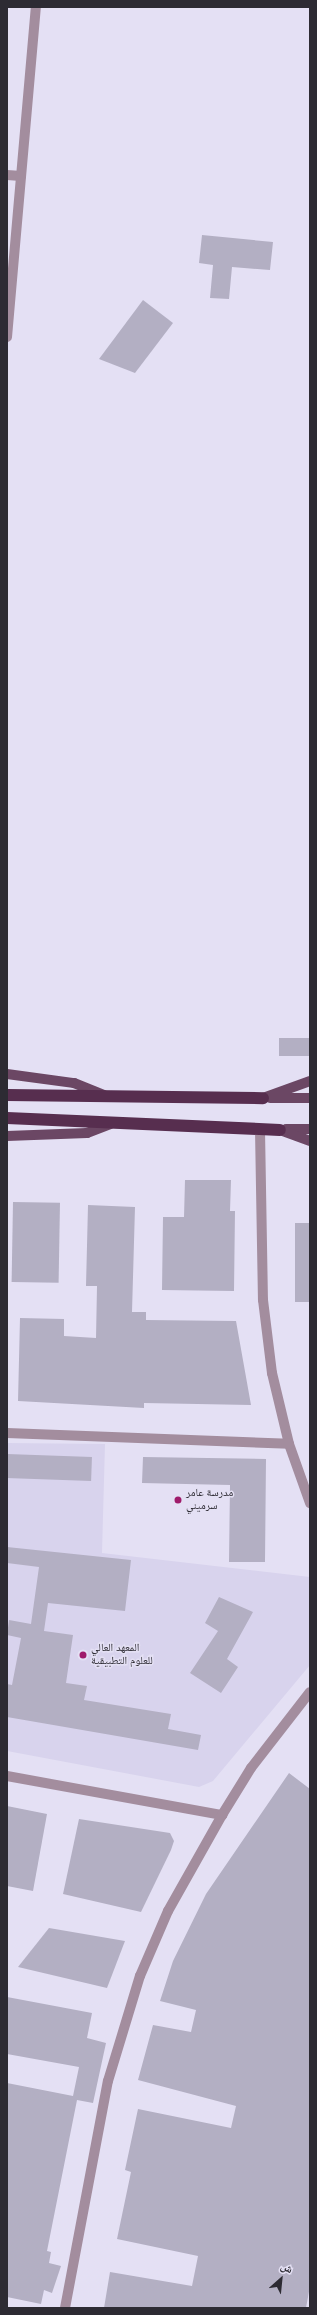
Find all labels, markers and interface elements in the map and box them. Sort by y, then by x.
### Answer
place label: مدرسة عامر سرميني [186,1487,233,1513]
marker: مدرسة عامر سرميني [173,1495,183,1505]
place label: المعهد العالي للعلوم التطبيقية [91,1642,153,1668]
marker: المعهد العالي للعلوم التطبيقية [78,1650,88,1660]
north arrow [261,2259,301,2299]
text: ش [279,2259,295,2276]

